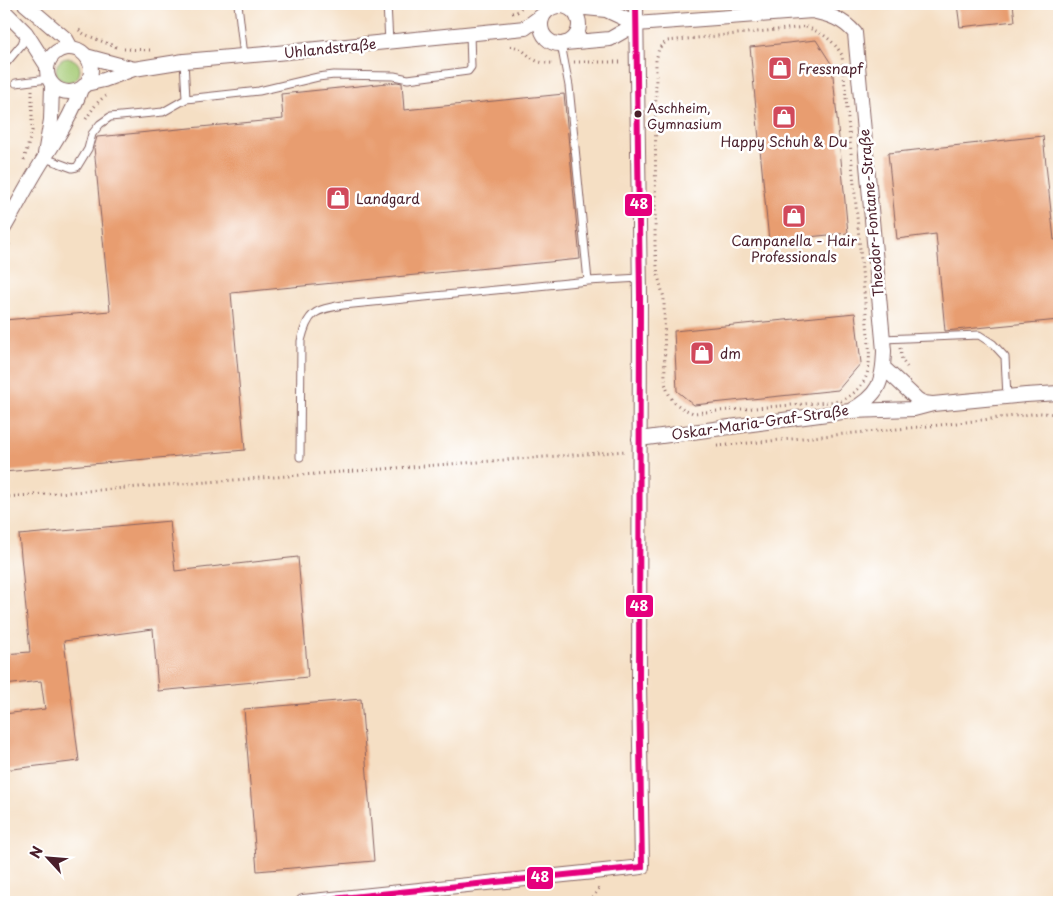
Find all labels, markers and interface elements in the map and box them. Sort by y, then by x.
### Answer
street label: Uhlandstraße [283,33,377,63]
shop icon: Fressnapf [767,55,793,81]
place label: Fressnapf [798,58,864,79]
place label: Aschheim, Gymnasium [647,98,722,133]
shop icon: Happy Schuh & Du [771,104,797,130]
marker: Aschheim, Gymnasium [633,109,643,119]
street label: Theodor-Fontane-Straße [853,128,889,298]
place label: Happy Schuh & Du [720,131,848,152]
shop icon: Landgard [325,185,351,211]
place label: Landgard [356,188,420,209]
line badge: 48 [624,193,653,217]
text: 48 [630,193,648,214]
shop icon: Campanella - Hair Professionals [781,203,807,229]
place label: Campanella - Hair Professionals [731,230,857,267]
shop icon: dm [689,340,715,366]
place label: dm [720,343,741,364]
street label: Oskar-Maria-Graf-Straße [670,399,850,445]
line badge: 48 [625,594,654,618]
text: 48 [630,595,648,616]
north arrow [22,834,72,884]
text: N [24,842,48,862]
line badge: 48 [526,866,554,890]
text: 48 [531,866,549,887]

